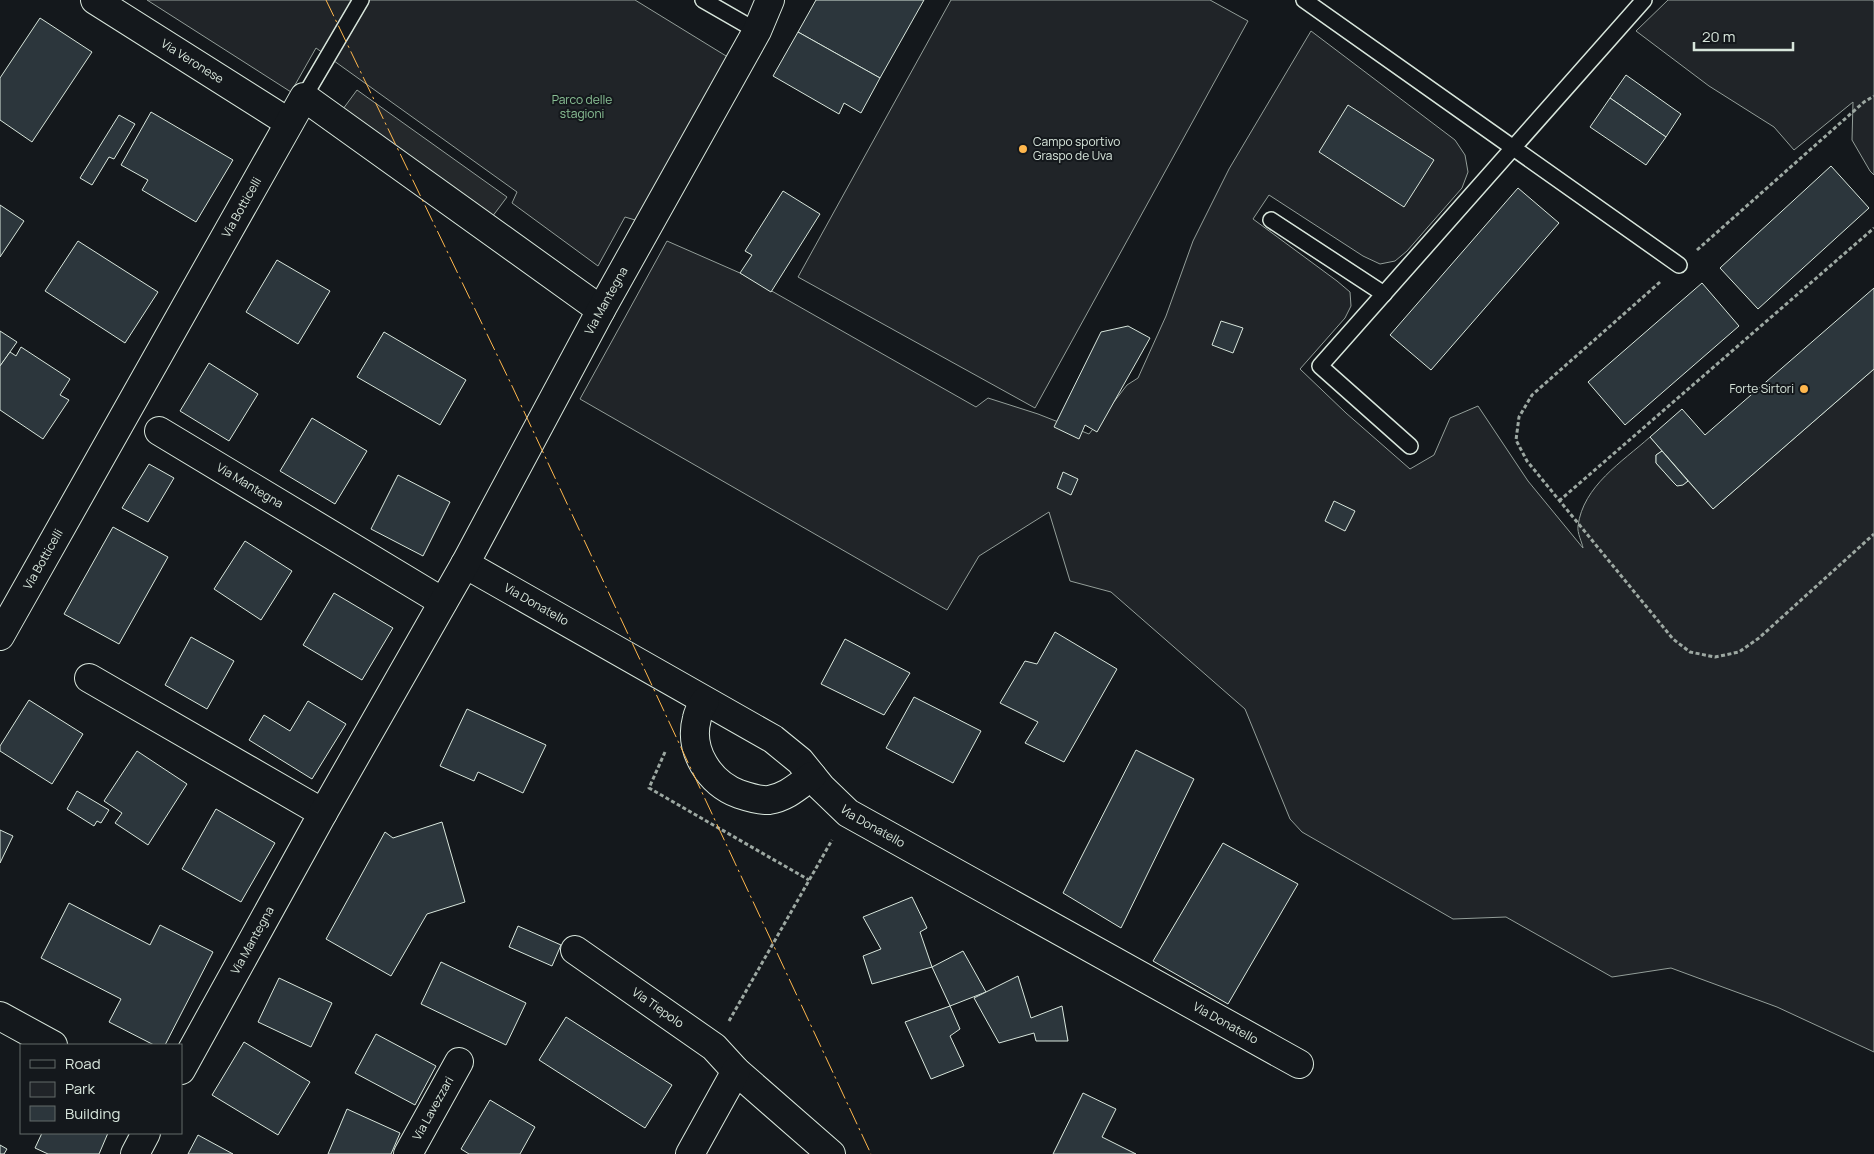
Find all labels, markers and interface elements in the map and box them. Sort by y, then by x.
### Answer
scale bar [1694,20,1793,52]
text: 20 m [1702,26,1735,47]
street label: Via Veronese [158,35,227,87]
park label: Parco delle stagioni [552,91,612,122]
place label: Campo sportivo Graspo de Uva [1033,133,1120,164]
marker: Campo sportivo Graspo de Uva [1017,143,1029,155]
street label: Via Botticelli [217,174,265,241]
street label: Via Mantegna [580,263,632,338]
place label: Forte Sirtori [1729,380,1794,397]
marker: Forte Sirtori [1798,383,1810,395]
street label: Via Mantegna [213,459,287,512]
street label: Via Botticelli [19,526,67,592]
street label: Via Donatello [501,579,572,629]
street label: Via Donatello [837,801,908,851]
street label: Via Mantegna [226,903,278,977]
street label: Via Tiepolo [629,983,688,1031]
street label: Via Donatello [1190,998,1261,1048]
legend [20,1044,182,1134]
text: Road [65,1053,101,1074]
street label: Via Lavezzari [408,1073,457,1143]
text: Park [65,1078,95,1099]
text: Building [65,1103,120,1124]

